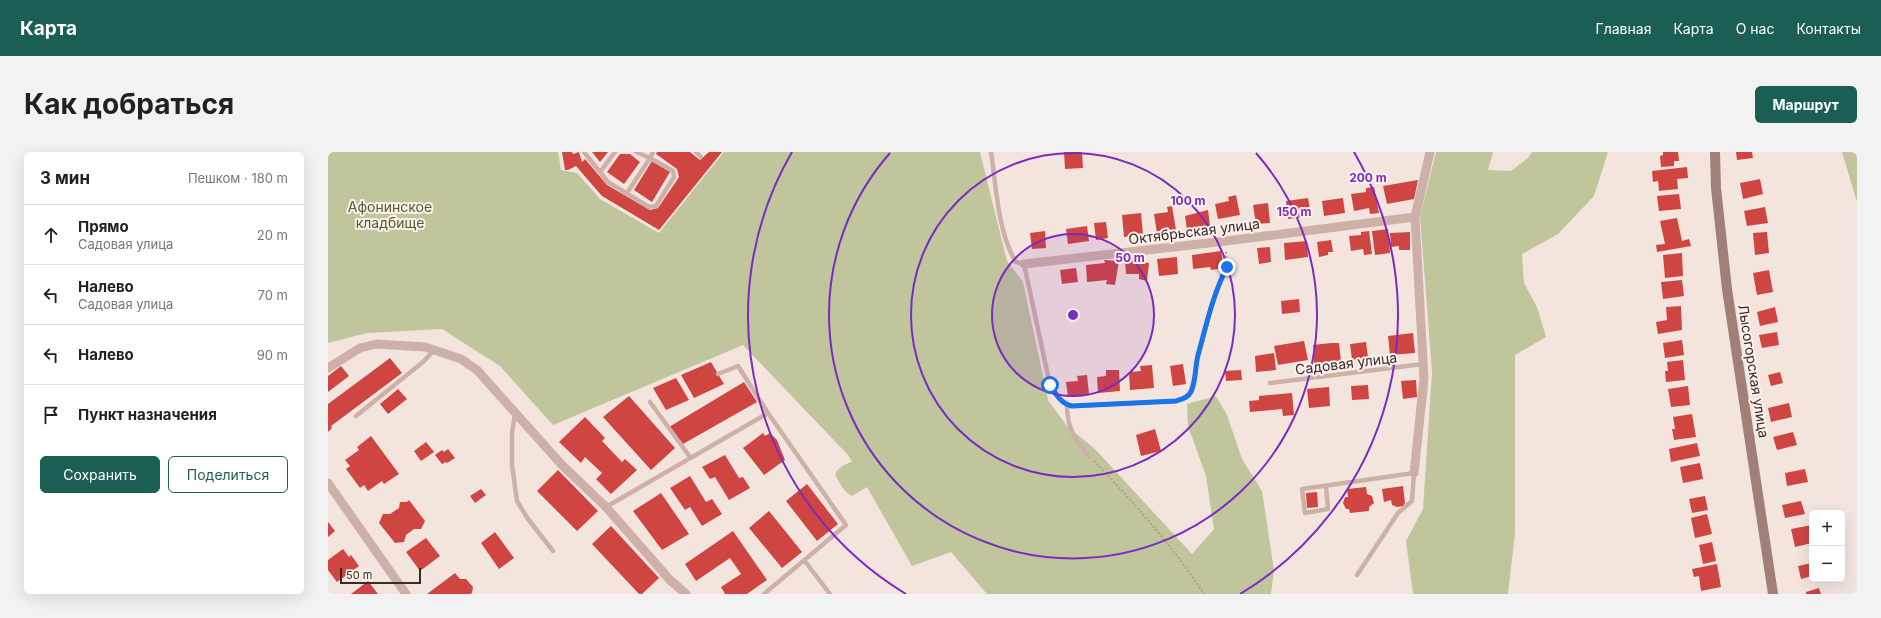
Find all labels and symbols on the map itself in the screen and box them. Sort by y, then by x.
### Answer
text: 200 m [1349,170,1387,185]
text: 100 m [1170,193,1206,208]
park label: Афонинское кладбище [348,198,432,231]
text: 150 m [1277,204,1311,219]
street label: Октябрьская улица [1127,215,1261,247]
text: 50 m [1115,250,1145,265]
route end [1218,258,1236,276]
street label: Лысогорская улица [1735,303,1773,439]
centre of rings [1066,308,1080,322]
street label: Садовая улица [1294,348,1398,378]
route start [1041,376,1059,394]
scale bar [340,566,421,585]

